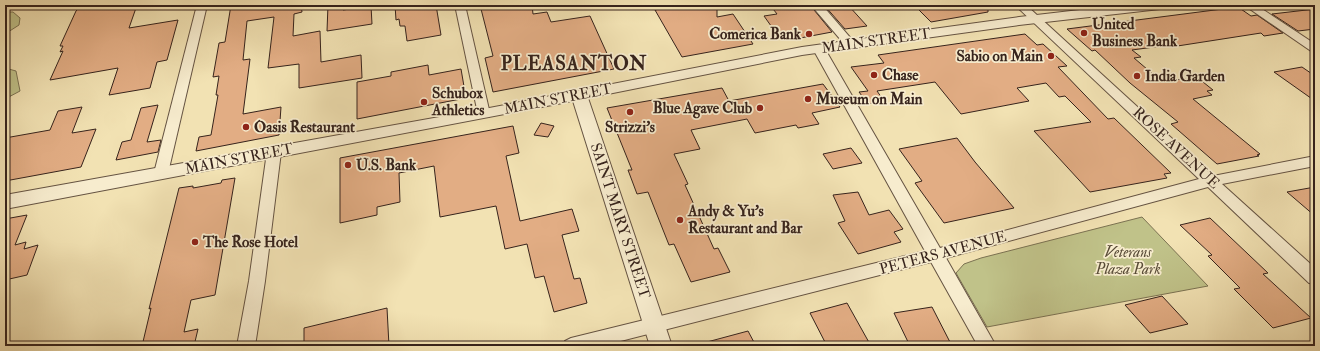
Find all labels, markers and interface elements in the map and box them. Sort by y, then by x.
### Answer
place label: United Business Bank [1092,15,1178,51]
street label: MAIN STREET [820,24,932,58]
place label: Comerica Bank [709,25,802,44]
marker: United Business Bank [1079,28,1089,38]
marker: Comerica Bank [804,29,814,39]
place label: Sabio on Main [956,47,1043,66]
marker: Sabio on Main [1046,51,1056,61]
district label: PLEASANTON [501,52,647,76]
place label: Chase [882,66,919,85]
place label: India Garden [1145,67,1225,86]
marker: Chase [869,70,879,80]
marker: India Garden [1132,71,1142,81]
street label: MAIN STREET [502,79,614,119]
place label: Schubox Athletics [431,84,484,120]
place label: Museum on Main [815,90,923,109]
marker: Museum on Main [803,94,813,104]
marker: Schubox Athletics [419,97,429,107]
place label: Blue Agave Club [653,99,753,119]
marker: Blue Agave Club [755,103,765,113]
street label: ROSE AVENUE [1129,103,1223,193]
marker: Strizzi's [625,107,635,117]
place label: Oasis Restaurant [254,118,355,137]
place label: Strizzi's [605,118,655,137]
marker: Oasis Restaurant [241,122,251,132]
street label: MAIN STREET [183,139,295,179]
street label: SAINT MARY STREET [586,141,654,301]
place label: U.S. Bank [356,156,417,175]
marker: U.S. Bank [343,160,353,170]
place label: Andy & Yu’s Restaurant and Bar [687,202,803,238]
marker: Andy & Yu’s Restaurant and Bar [675,215,685,225]
street label: PETERS AVENUE [877,227,1009,279]
place label: The Rose Hotel [202,233,298,252]
marker: The Rose Hotel [190,237,200,247]
park label: Veterans Plaza Park [1094,243,1161,279]

